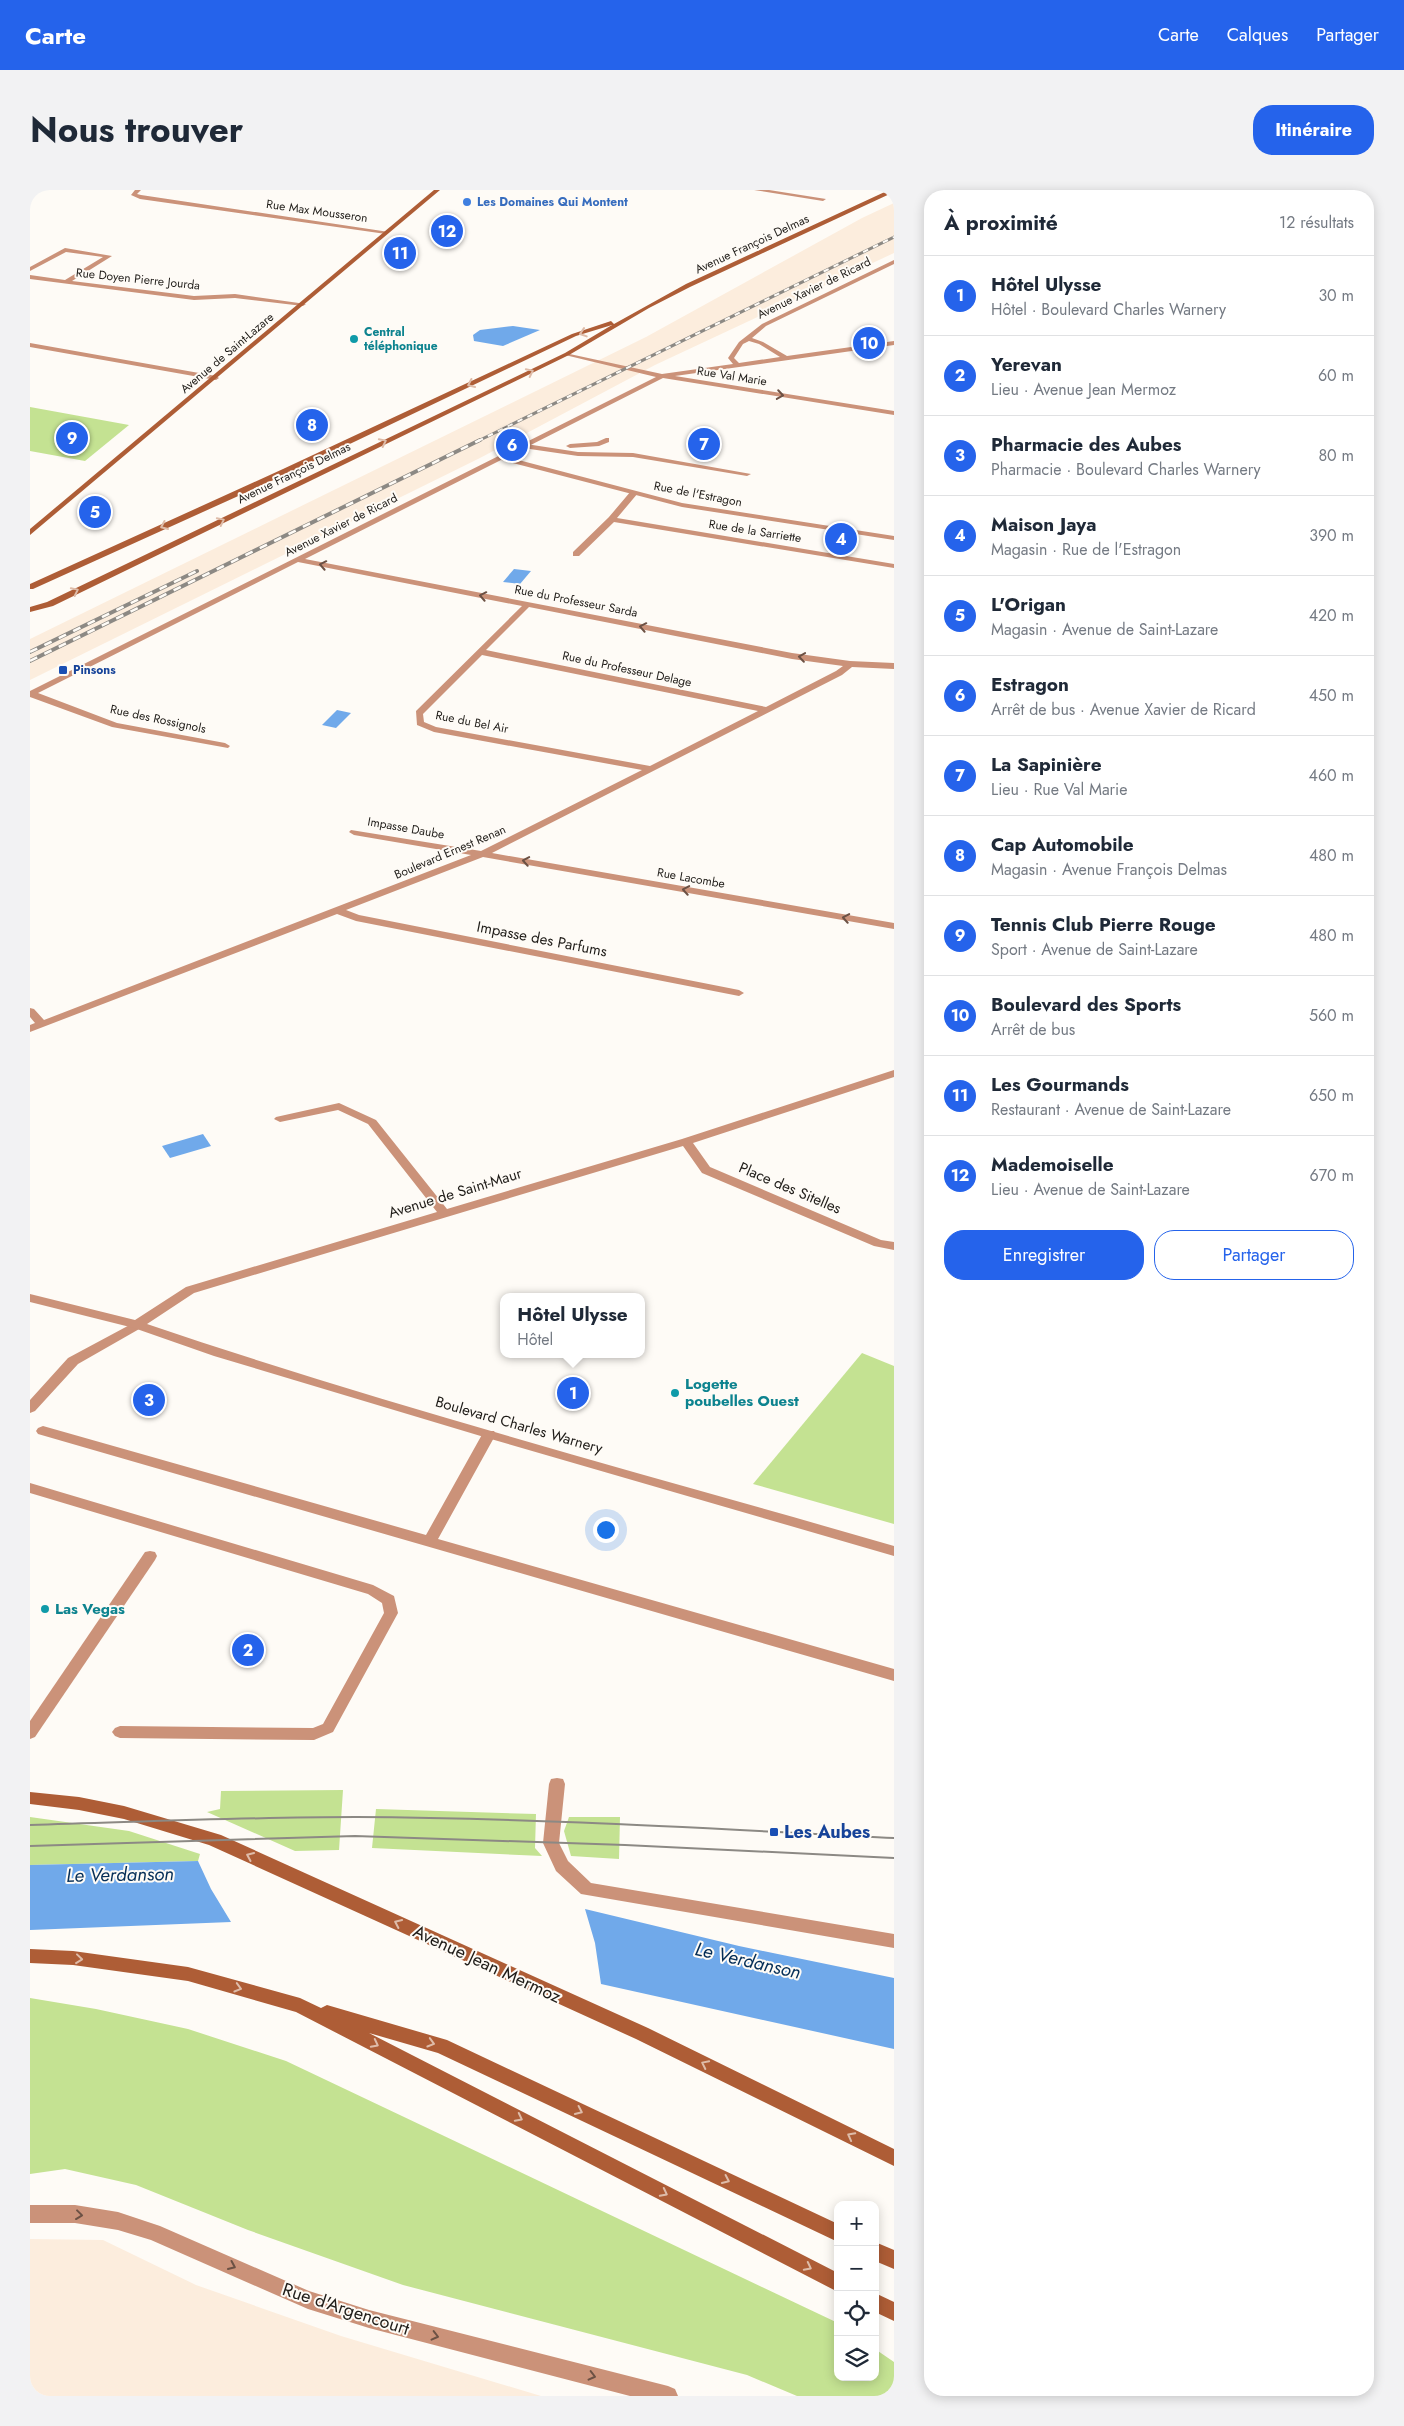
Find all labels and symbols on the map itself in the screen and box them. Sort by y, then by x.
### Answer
place label: Les Domaines Qui Montent [477,193,628,211]
street label: Rue Max Mousseron [265,195,369,227]
marker: Les Domaines Qui Montent [461,196,473,208]
street label: Avenue François Delmas [692,210,812,278]
pin: 12 [431,212,463,250]
pin: 11 [384,234,416,272]
street label: Avenue Xavier de Ricard [754,253,874,323]
street label: Rue Doyen Pierre Jourda [75,264,201,294]
street label: Avenue de Saint-Lazare [176,308,278,398]
place label: Central téléphonique [364,323,438,355]
pin: 10 [853,324,885,362]
one-way arrow [579,327,587,337]
marker: Central téléphonique [348,333,360,345]
street label: Rue Val Marie [696,362,768,390]
one-way arrow [525,368,534,378]
one-way arrow [467,378,476,389]
one-way arrow [775,390,784,400]
pin: 8 [296,406,328,444]
pin: 9 [56,419,88,457]
pin: 7 [688,425,720,463]
pin: 6 [496,426,528,464]
street label: Avenue François Delmas [234,438,354,508]
one-way arrow [378,439,387,449]
street label: Rue de l'Estragon [652,477,744,511]
street label: Avenue Xavier de Ricard [281,489,401,561]
pin: 5 [79,493,111,531]
street label: Rue de la Sarriette [707,515,803,547]
one-way arrow [216,517,225,527]
one-way arrow [160,520,169,530]
pin: 4 [825,520,857,558]
one-way arrow [319,560,328,570]
street label: Rue du Professeur Sarda [513,580,639,622]
one-way arrow [70,587,79,598]
one-way arrow [479,591,487,601]
one-way arrow [638,622,647,632]
street label: Rue du Professeur Delage [561,647,693,691]
one-way arrow [798,652,806,663]
place label: Pinsons [73,661,116,679]
marker: Pinsons [57,664,69,676]
street label: Rue des Rossignols [108,700,208,738]
street label: Rue du Bel Air [434,706,511,738]
street label: Impasse Daube [366,812,446,844]
street label: Boulevard Ernest Renan [391,820,509,884]
one-way arrow [522,857,530,867]
street label: Rue Lacombe [656,863,726,893]
one-way arrow [682,885,690,895]
one-way arrow [842,913,850,923]
street label: Impasse des Parfums [475,916,609,962]
street label: Place des Sitelles [735,1157,845,1219]
street label: Avenue de Saint-Maur [386,1162,525,1224]
place label: Logette poubelles Ouest [685,1373,799,1412]
pin: 1 [557,1374,589,1412]
pin: 3 [133,1381,165,1419]
marker: Logette poubelles Ouest [669,1387,681,1399]
street label: Boulevard Charles Warnery [433,1391,606,1460]
your location [593,1517,619,1543]
place label: Las Vegas [55,1598,125,1620]
marker: Las Vegas [39,1603,51,1615]
pin: 2 [232,1631,264,1669]
place label: Les Aubes [784,1819,870,1845]
marker: Les Aubes [768,1826,780,1838]
one-way arrow [246,1852,255,1863]
water label: Le Verdanson [66,1860,174,1889]
street label: Avenue Jean Mermoz [409,1918,566,2010]
one-way arrow [394,1919,403,1930]
water label: Le Verdanson [692,1935,803,1986]
one-way arrow [75,1953,83,1964]
one-way arrow [234,1982,243,1993]
one-way arrow [370,2038,379,2048]
one-way arrow [427,2038,435,2048]
one-way arrow [701,2060,710,2070]
one-way arrow [574,2105,583,2115]
one-way arrow [514,2112,523,2122]
one-way arrow [847,2132,856,2142]
one-way arrow [721,2174,730,2185]
one-way arrow [659,2187,668,2197]
one-way arrow [75,2209,83,2220]
one-way arrow [227,2260,236,2271]
one-way arrow [803,2261,812,2271]
street label: Rue d'Argencourt [279,2276,413,2342]
one-way arrow [430,2330,439,2341]
one-way arrow [587,2371,596,2381]

